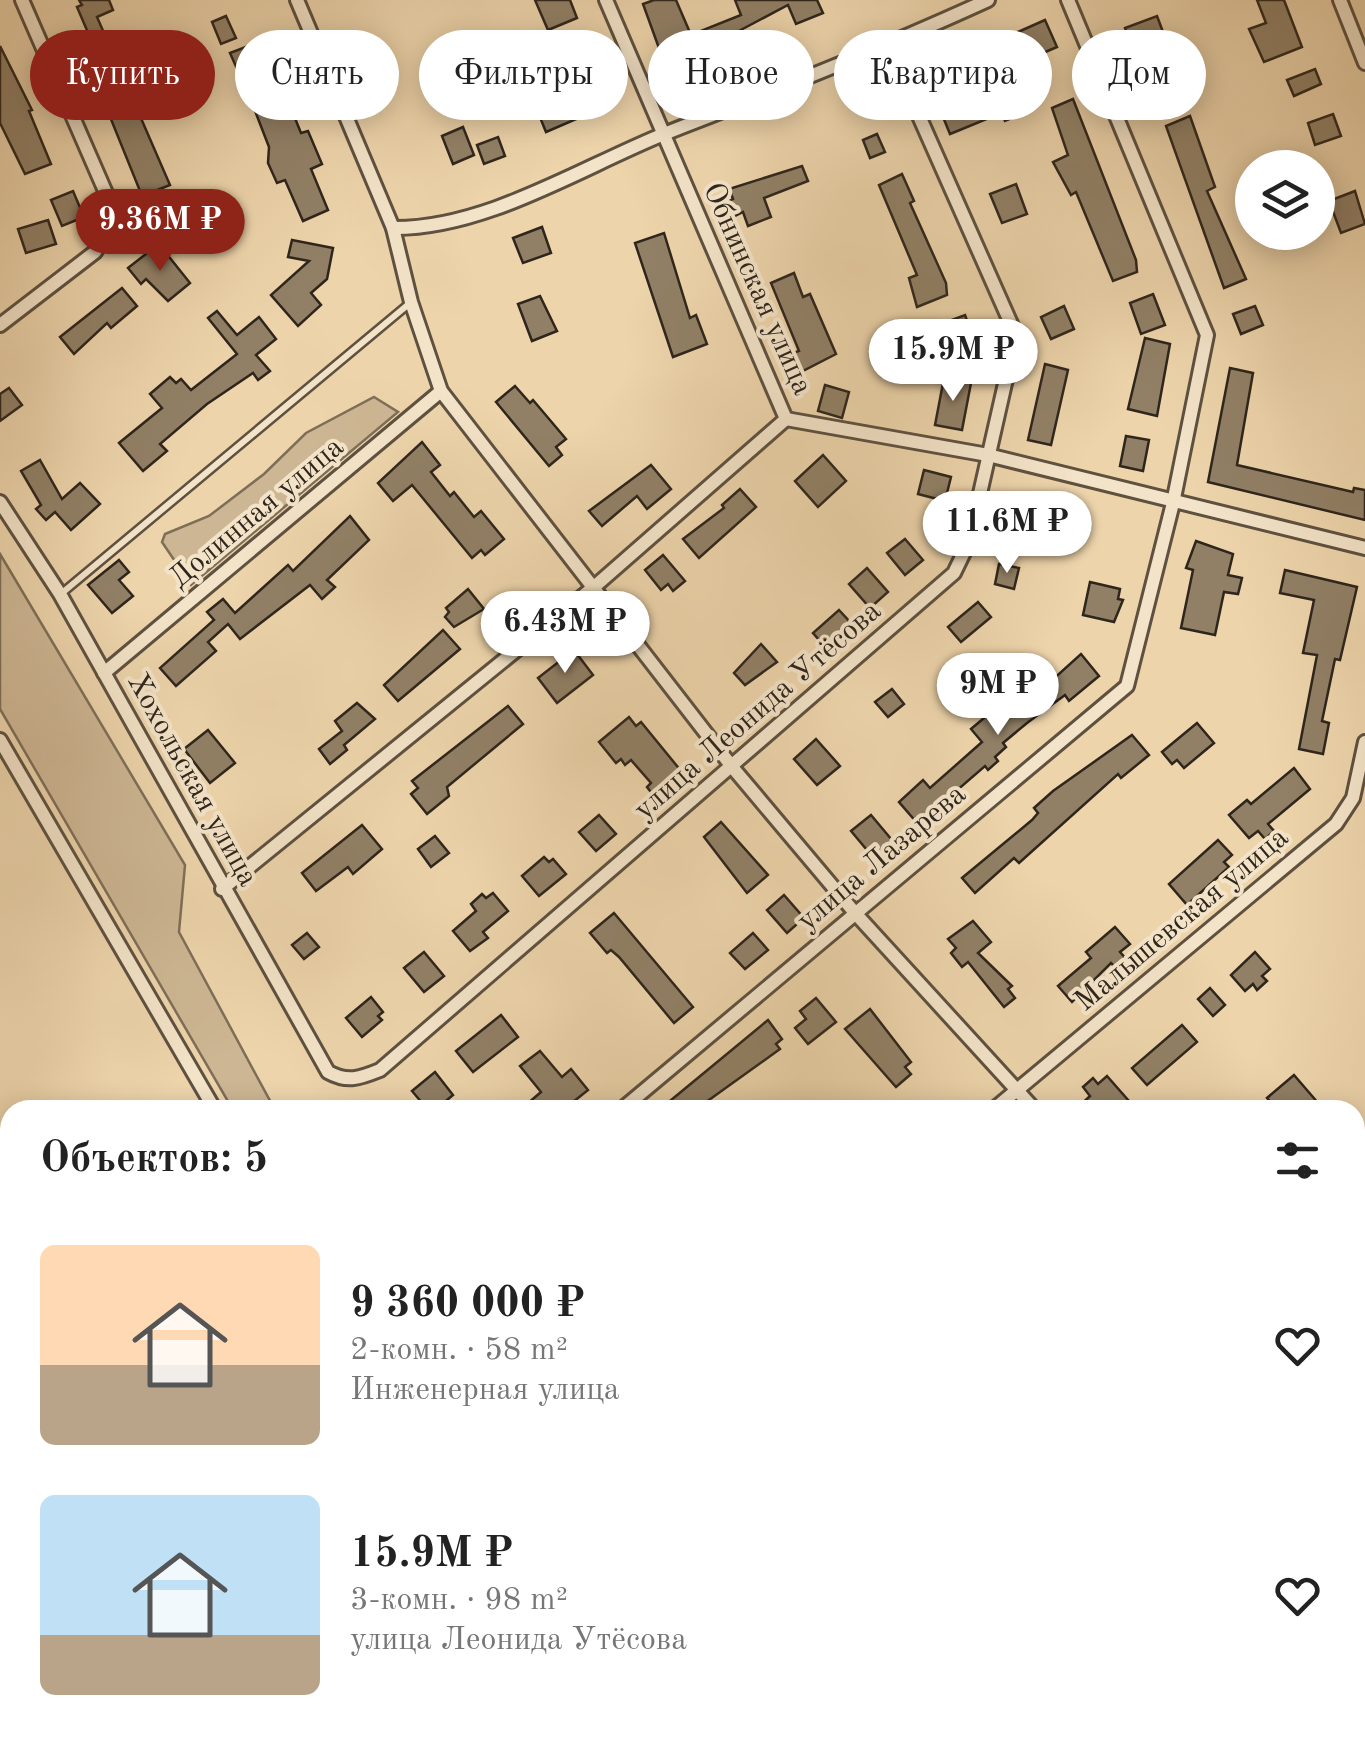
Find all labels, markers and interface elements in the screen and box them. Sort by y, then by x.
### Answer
chip: Купить [30,30,215,120]
chip: Снять [235,30,399,120]
chip: Фильтры [419,30,628,120]
chip: Новое [648,30,814,120]
chip: Квартира [834,30,1052,120]
chip: Дом [1072,30,1206,120]
map controls [1235,150,1335,250]
button: layers [1235,150,1335,250]
street label: Обнинская улица [697,178,817,400]
pin: 9.36M ₽ [68,189,252,274]
text: 9.36M ₽ [98,205,222,237]
pin: 15.9M ₽ [861,319,1045,404]
text: 15.9M ₽ [891,335,1015,367]
street label: Долинная улица [164,432,350,594]
pin: 11.6M ₽ [915,491,1099,576]
text: 11.6M ₽ [945,507,1069,539]
pin: 6.43M ₽ [473,591,657,676]
street label: улица Леонида Утёсова [629,596,887,826]
text: 6.43M ₽ [503,607,627,639]
pin: 9M ₽ [939,653,1057,738]
street label: Хохольская улица [121,668,263,892]
text: 9M ₽ [959,669,1037,701]
street label: улица Лазарева [792,779,972,937]
street label: Малышевская улица [1070,822,1294,1018]
icon: filters [1270,1133,1325,1188]
text: Объектов: 5 [40,1139,268,1181]
text: 9 360 000 ₽ [350,1284,585,1326]
icon: home [120,1285,240,1405]
icon: heart [1270,1318,1325,1373]
text: 2-комн. · 58 m² [350,1335,568,1367]
text: Инженерная улица [350,1375,620,1407]
text: 15.9M ₽ [350,1534,513,1576]
icon: home [120,1535,240,1655]
icon: heart [1270,1568,1325,1623]
text: 3-комн. · 98 m² [350,1585,568,1617]
text: улица Леонида Утёсова [350,1625,687,1657]

